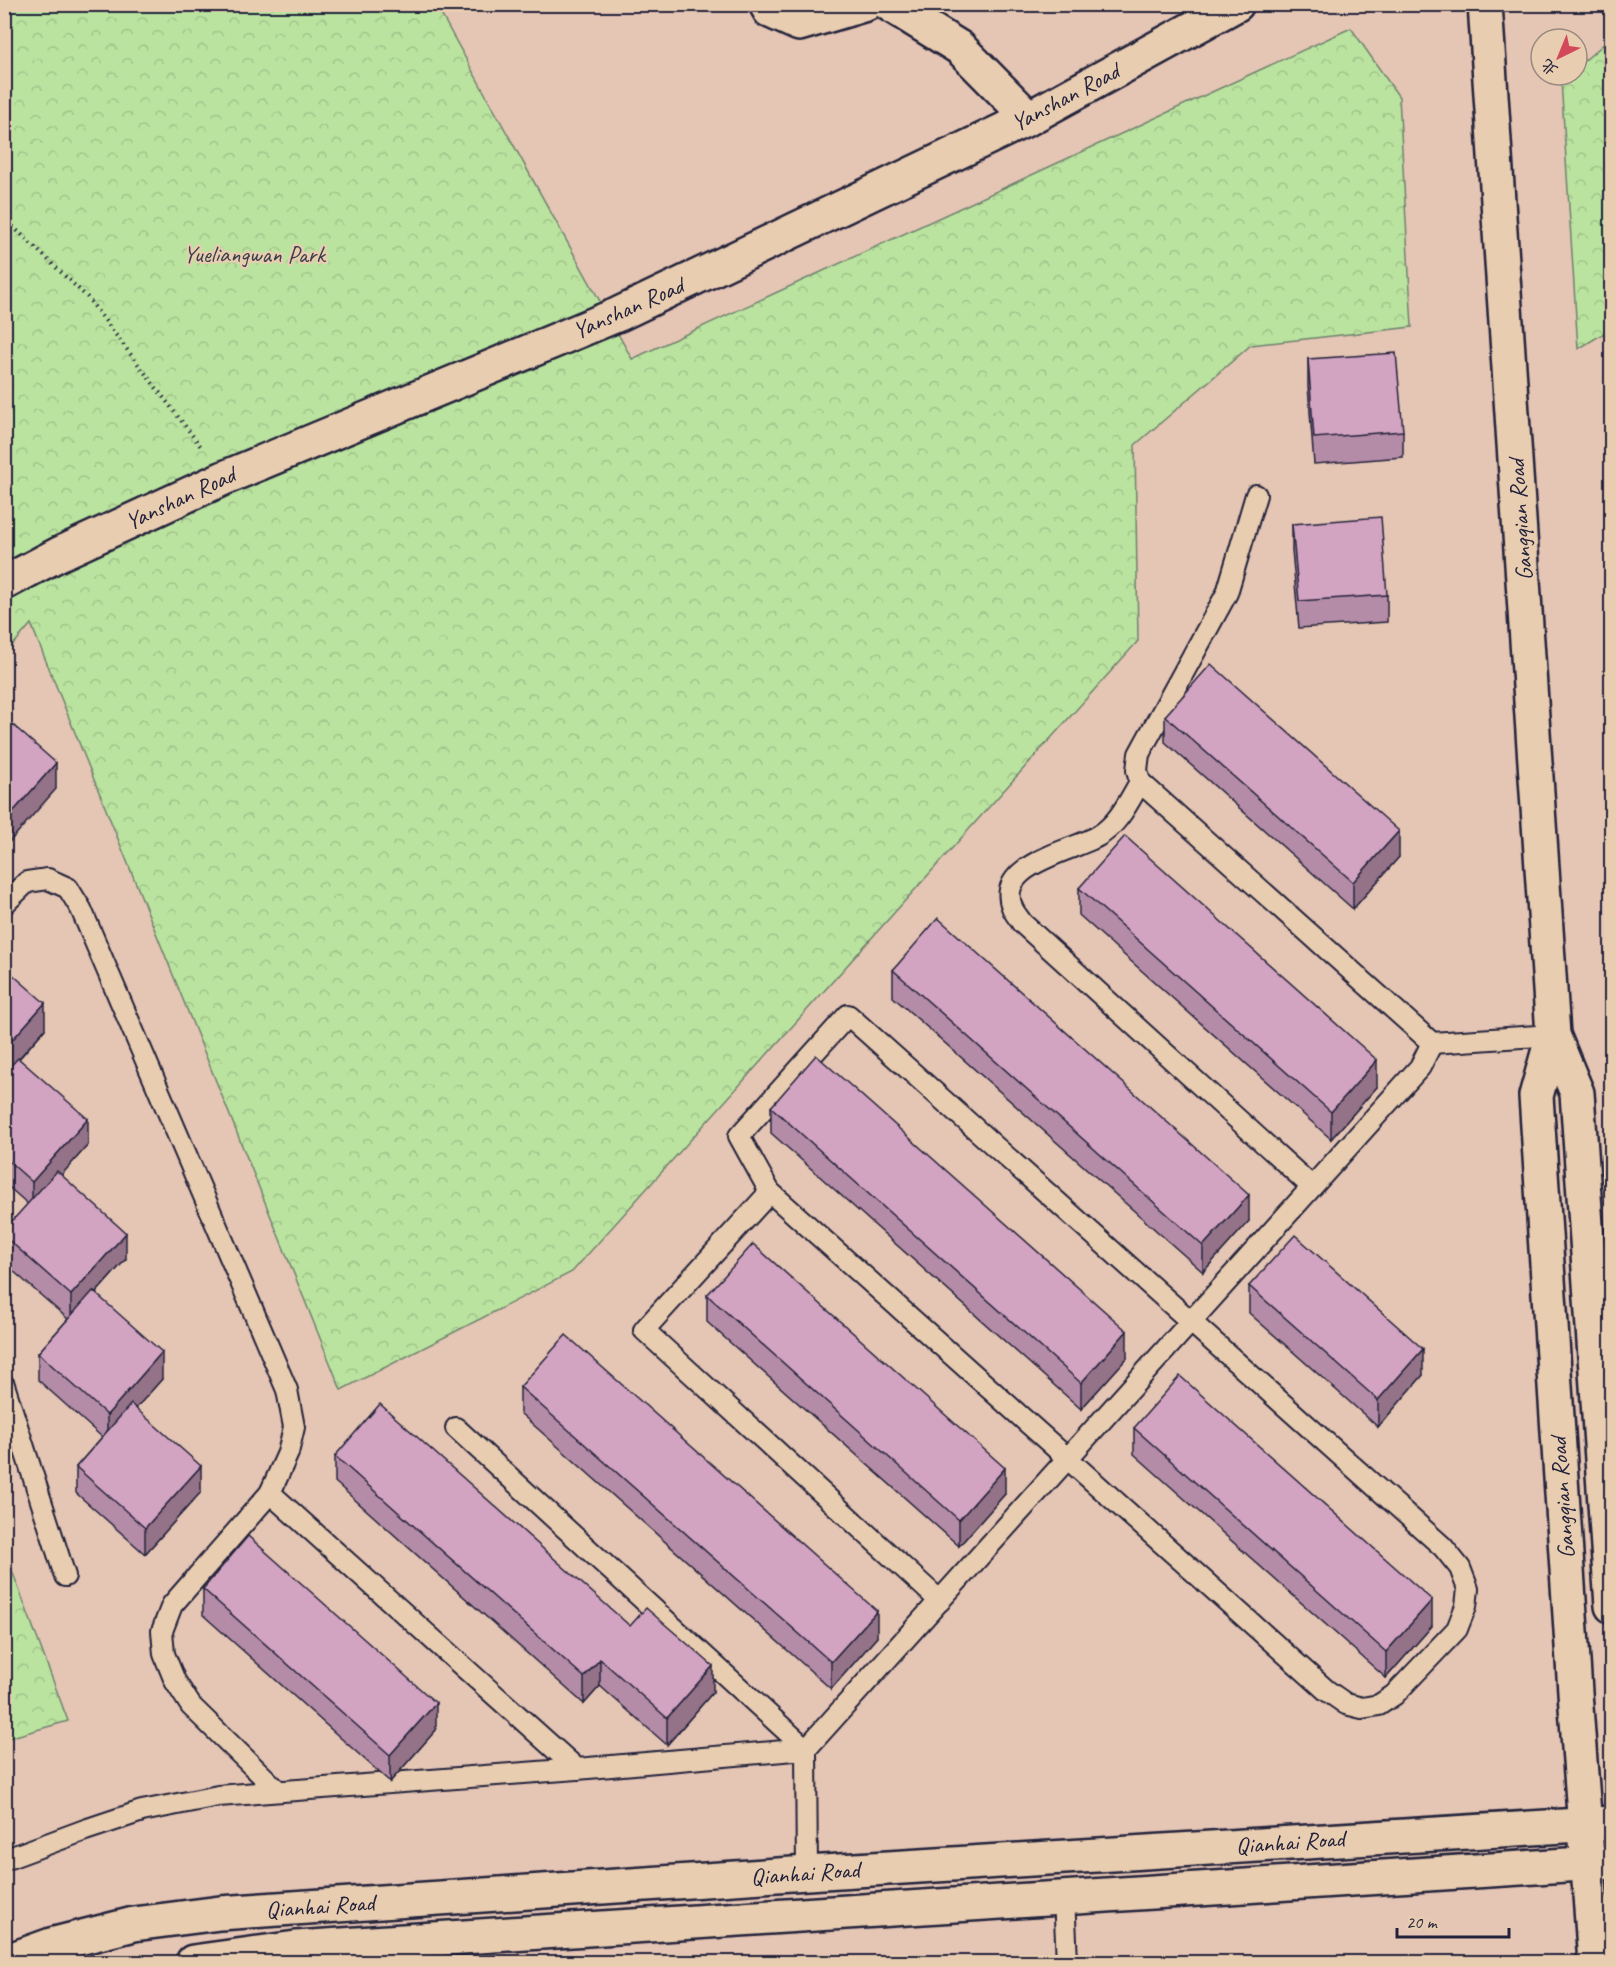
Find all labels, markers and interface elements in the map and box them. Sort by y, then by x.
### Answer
north arrow [1529,27,1589,87]
street label: Yanshan Road [1006,54,1127,138]
text: 北 [1537,54,1562,80]
park label: Yueliangwan Park [183,239,327,269]
street label: Yanshan Road [568,269,691,346]
street label: Gangqian Road [1501,455,1539,582]
street label: Yanshan Road [120,458,243,537]
street label: Gangqian Road [1543,1433,1581,1560]
street label: Qianhai Road [1235,1823,1349,1861]
street label: Qianhai Road [750,1854,864,1892]
street label: Qianhai Road [265,1887,379,1925]
scale bar [1397,1901,1510,1939]
text: 20 m [1406,1911,1439,1933]

